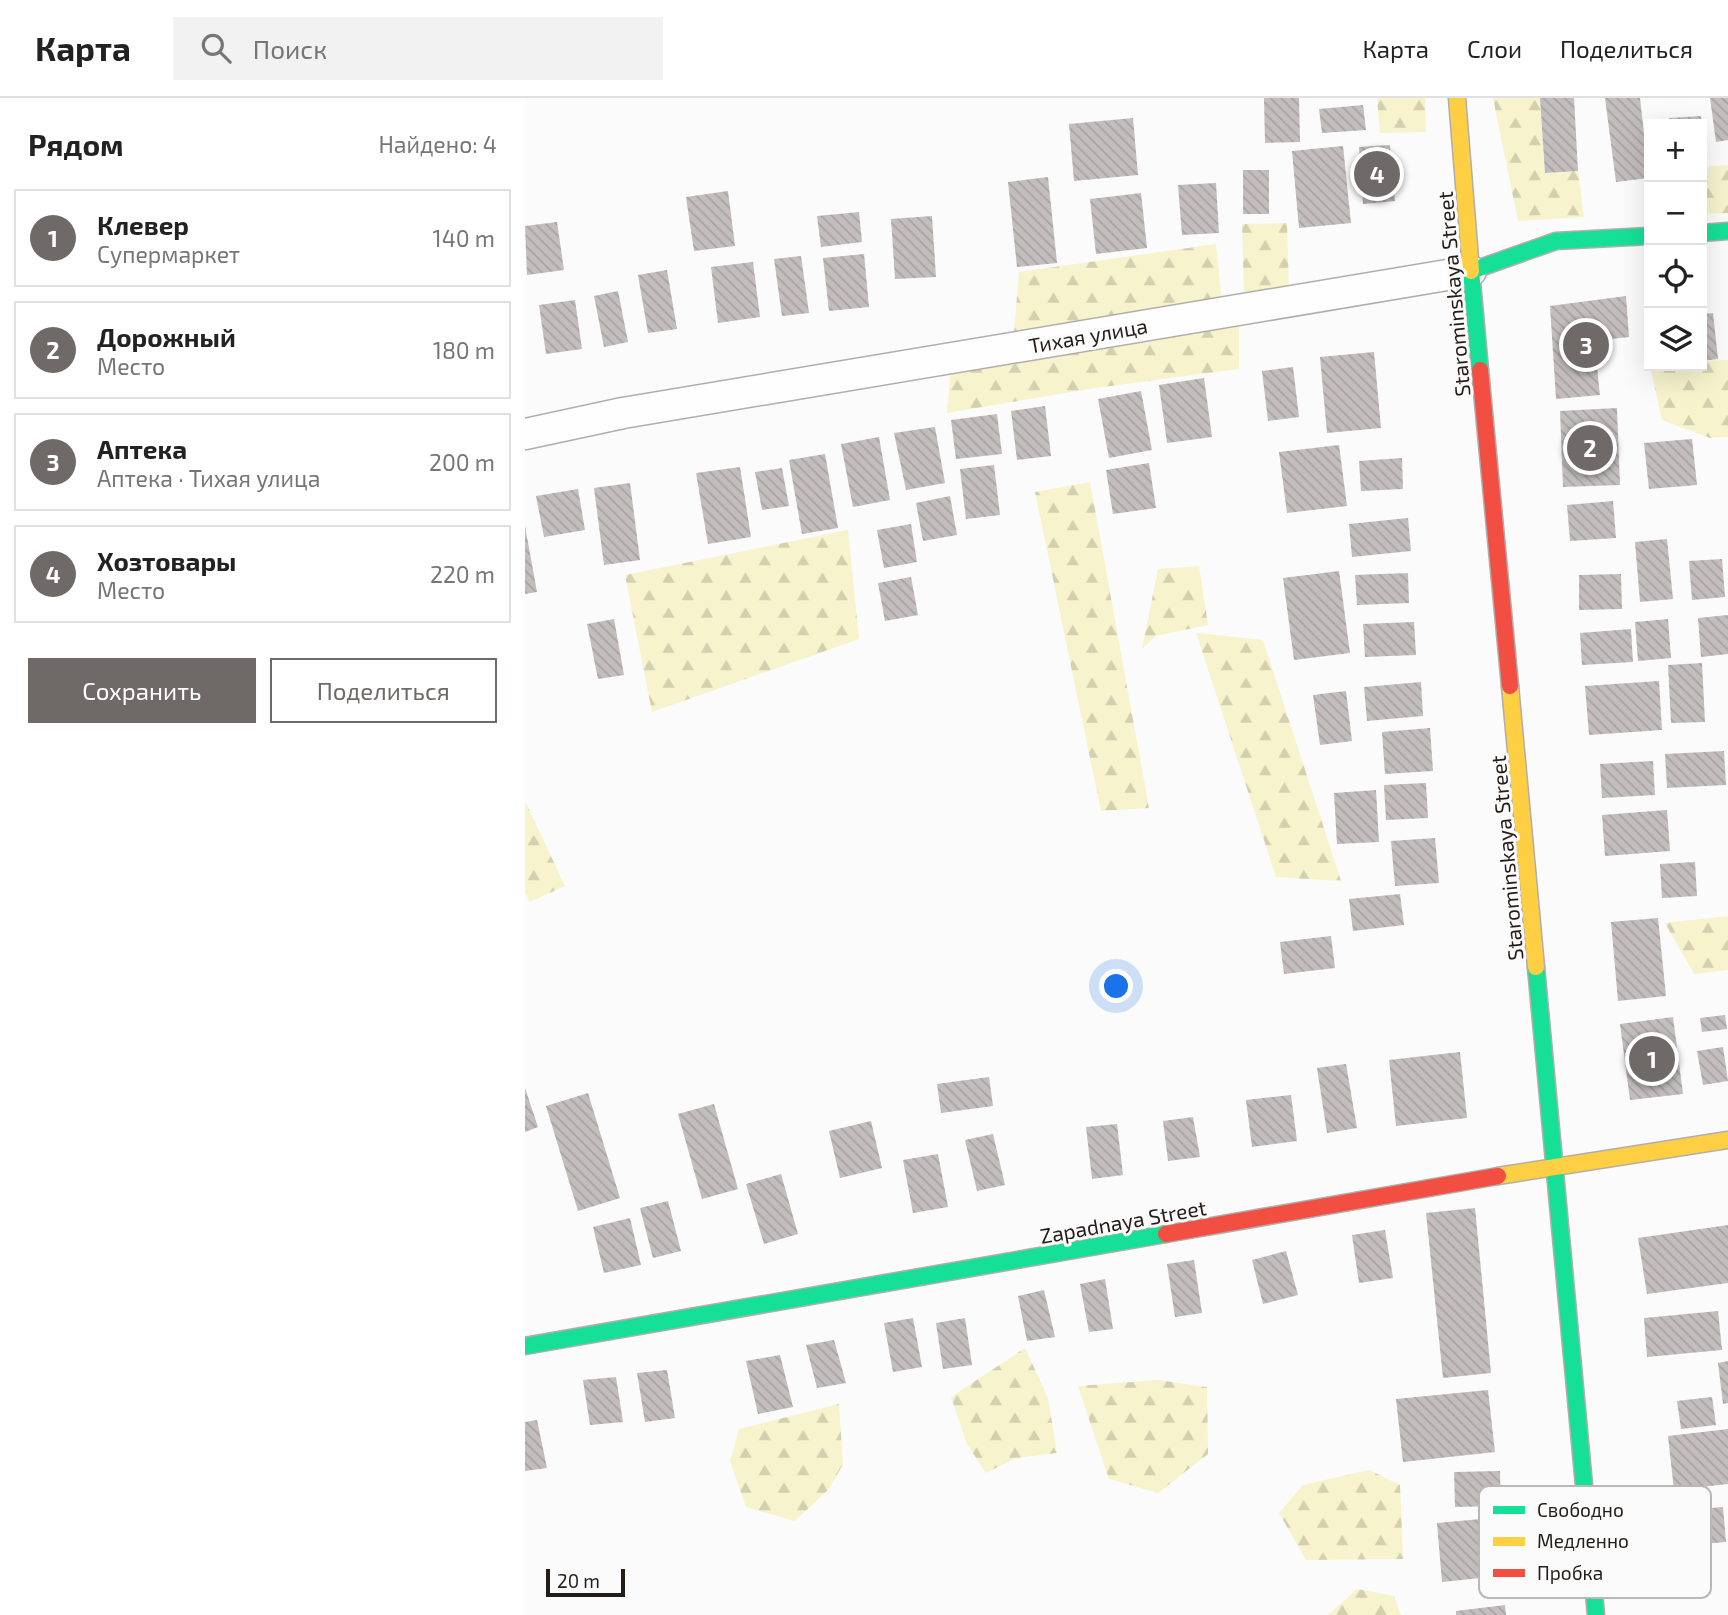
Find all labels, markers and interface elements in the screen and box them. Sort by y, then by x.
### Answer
search box [173,17,663,80]
text: Карта [35,28,131,68]
icon: search [197,29,235,67]
text: Поиск [253,33,327,64]
text: Карта [1362,34,1429,63]
text: Слои [1467,34,1522,63]
text: Поделиться [1560,34,1693,63]
map controls [1644,119,1707,371]
button: + [1644,119,1707,182]
text: Рядом [28,126,124,162]
text: Найдено: 4 [378,130,497,158]
pin: 4 [1354,148,1400,200]
button: − [1644,182,1707,245]
street label: Starominskaya Street [1432,191,1474,397]
text: Клевер [97,209,189,240]
text: 1 [48,224,58,252]
text: 140 m [433,224,495,252]
text: Супермаркет [97,240,240,268]
button: locate [1644,245,1707,308]
button: layers [1644,308,1707,371]
street label: Тихая улица [1027,312,1150,359]
pin: 3 [1563,319,1609,371]
text: Дорожный [97,321,236,352]
text: 2 [46,336,60,364]
text: 180 m [433,336,495,364]
text: Место [97,352,165,380]
pin: 2 [1567,422,1613,474]
text: Аптека [97,433,187,464]
text: 3 [46,448,60,476]
text: 200 m [429,448,495,476]
text: Аптека · Тихая улица [97,464,320,492]
text: Хозтовары [97,545,236,576]
text: 4 [46,560,60,588]
text: 220 m [430,560,495,588]
text: Место [97,576,165,604]
button: Сохранить [28,658,256,723]
button: Поделиться [270,658,497,723]
street label: Starominskaya Street [1485,755,1527,961]
your location [1099,969,1133,1003]
pin: 1 [1629,1033,1675,1085]
street label: Zapadnaya Street [1038,1194,1208,1248]
legend [1479,1486,1711,1598]
text: Свободно [1537,1498,1624,1521]
text: Медленно [1537,1529,1629,1552]
text: Пробка [1537,1561,1603,1584]
scale bar [546,1566,625,1598]
text: 20 m [557,1569,600,1592]

